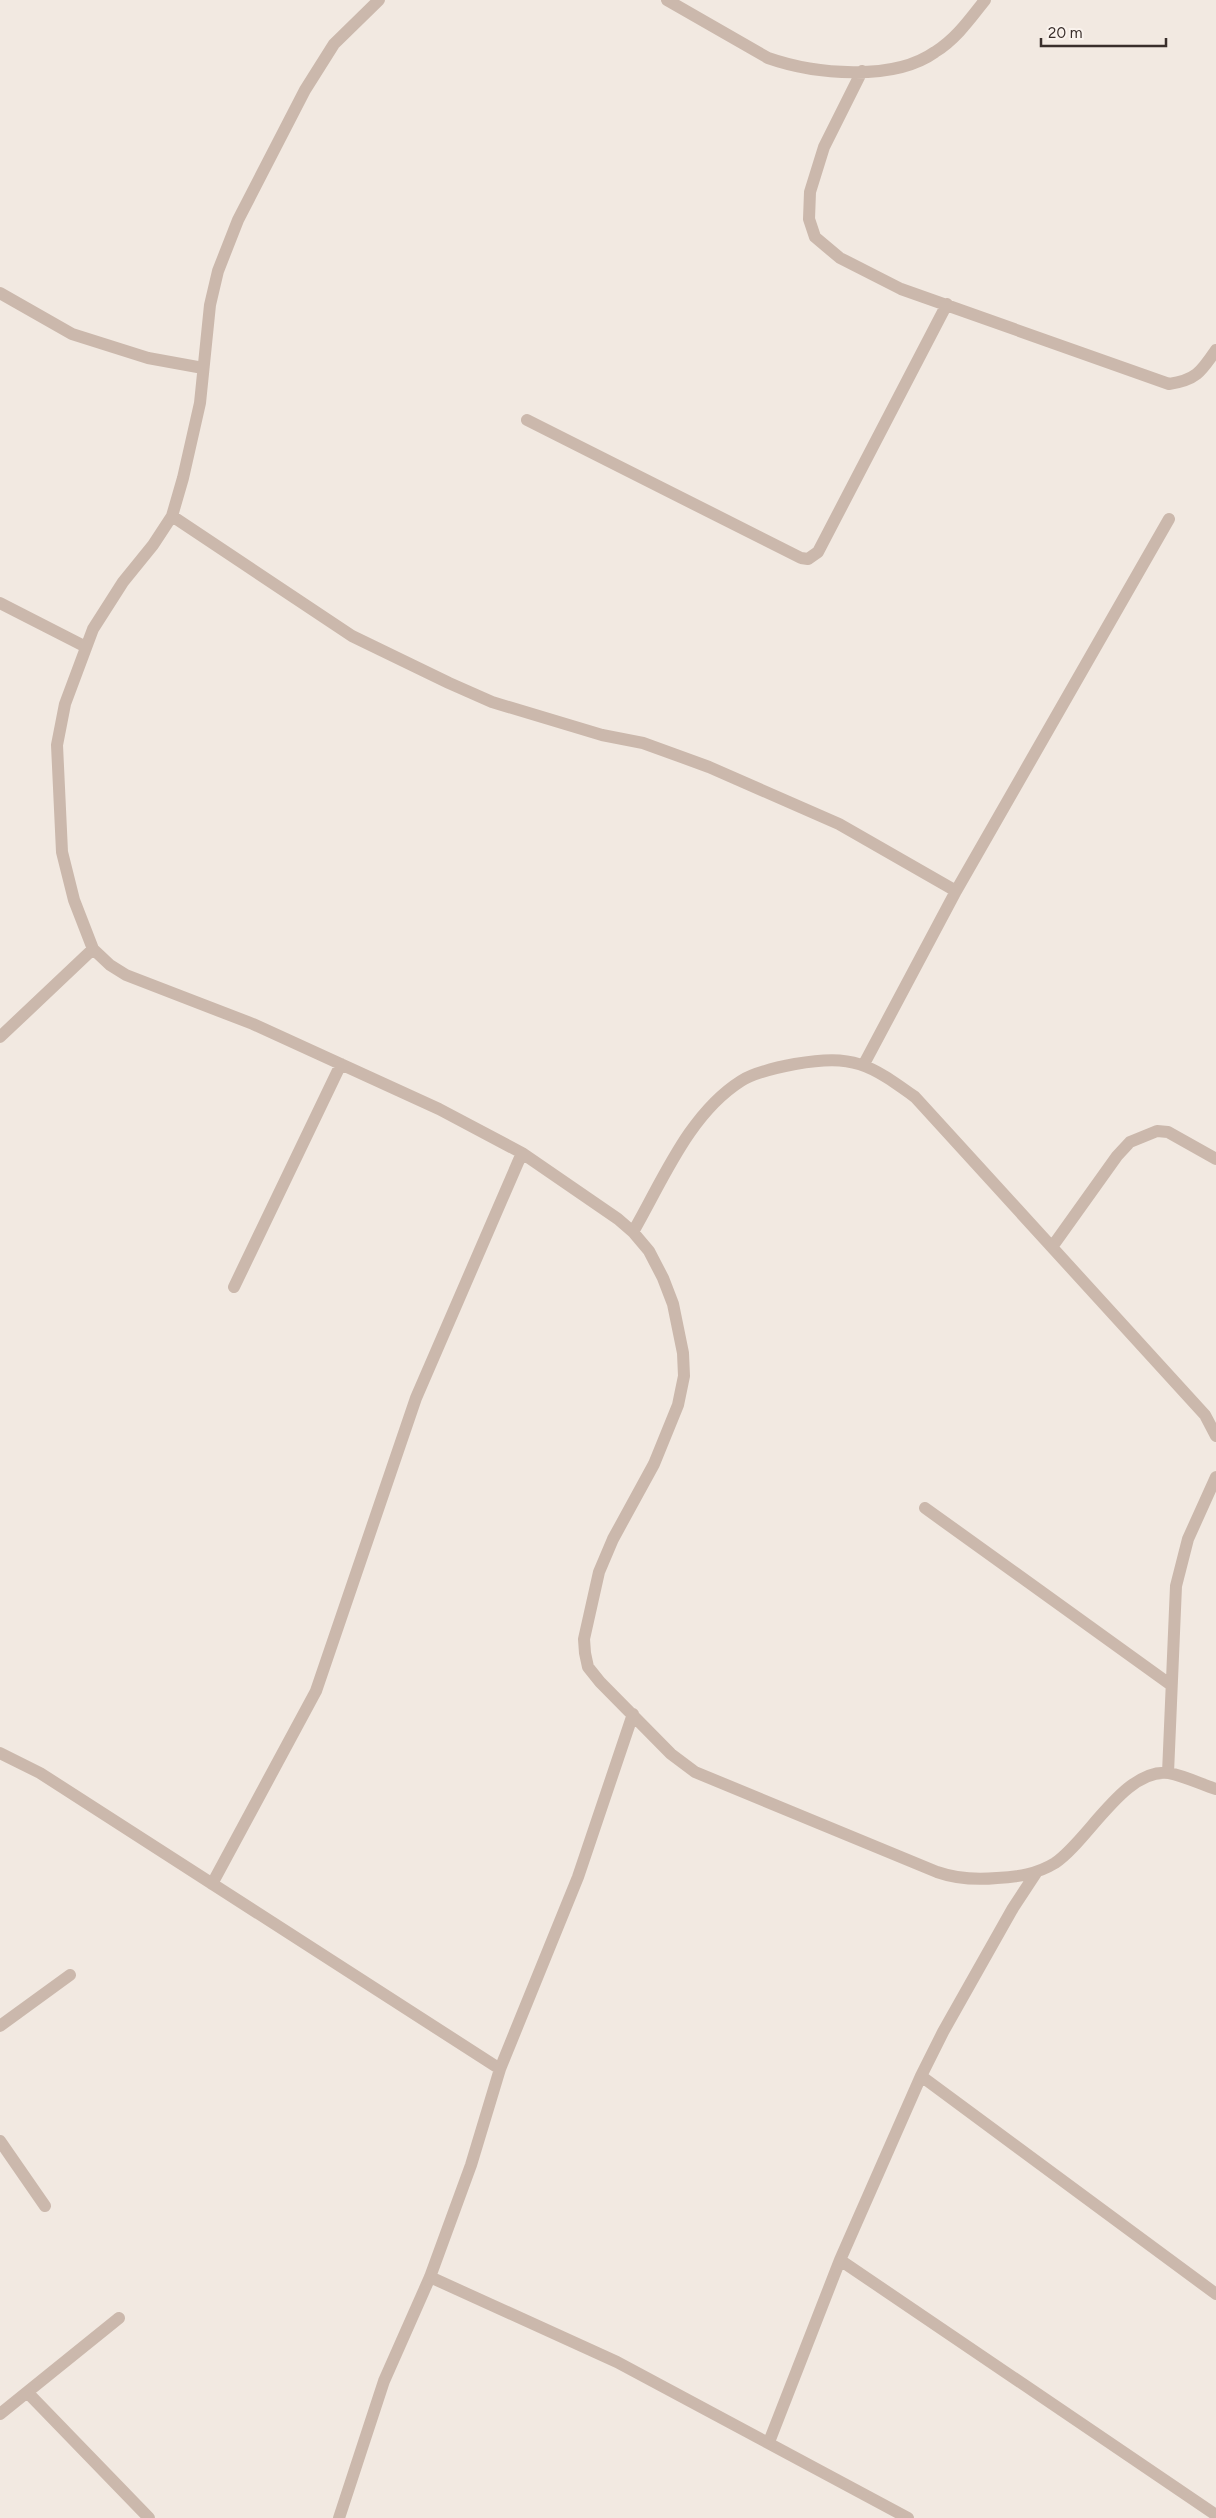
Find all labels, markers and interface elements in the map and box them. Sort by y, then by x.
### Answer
scale bar [1041,15,1166,47]
text: 20 m [1048,24,1082,42]

